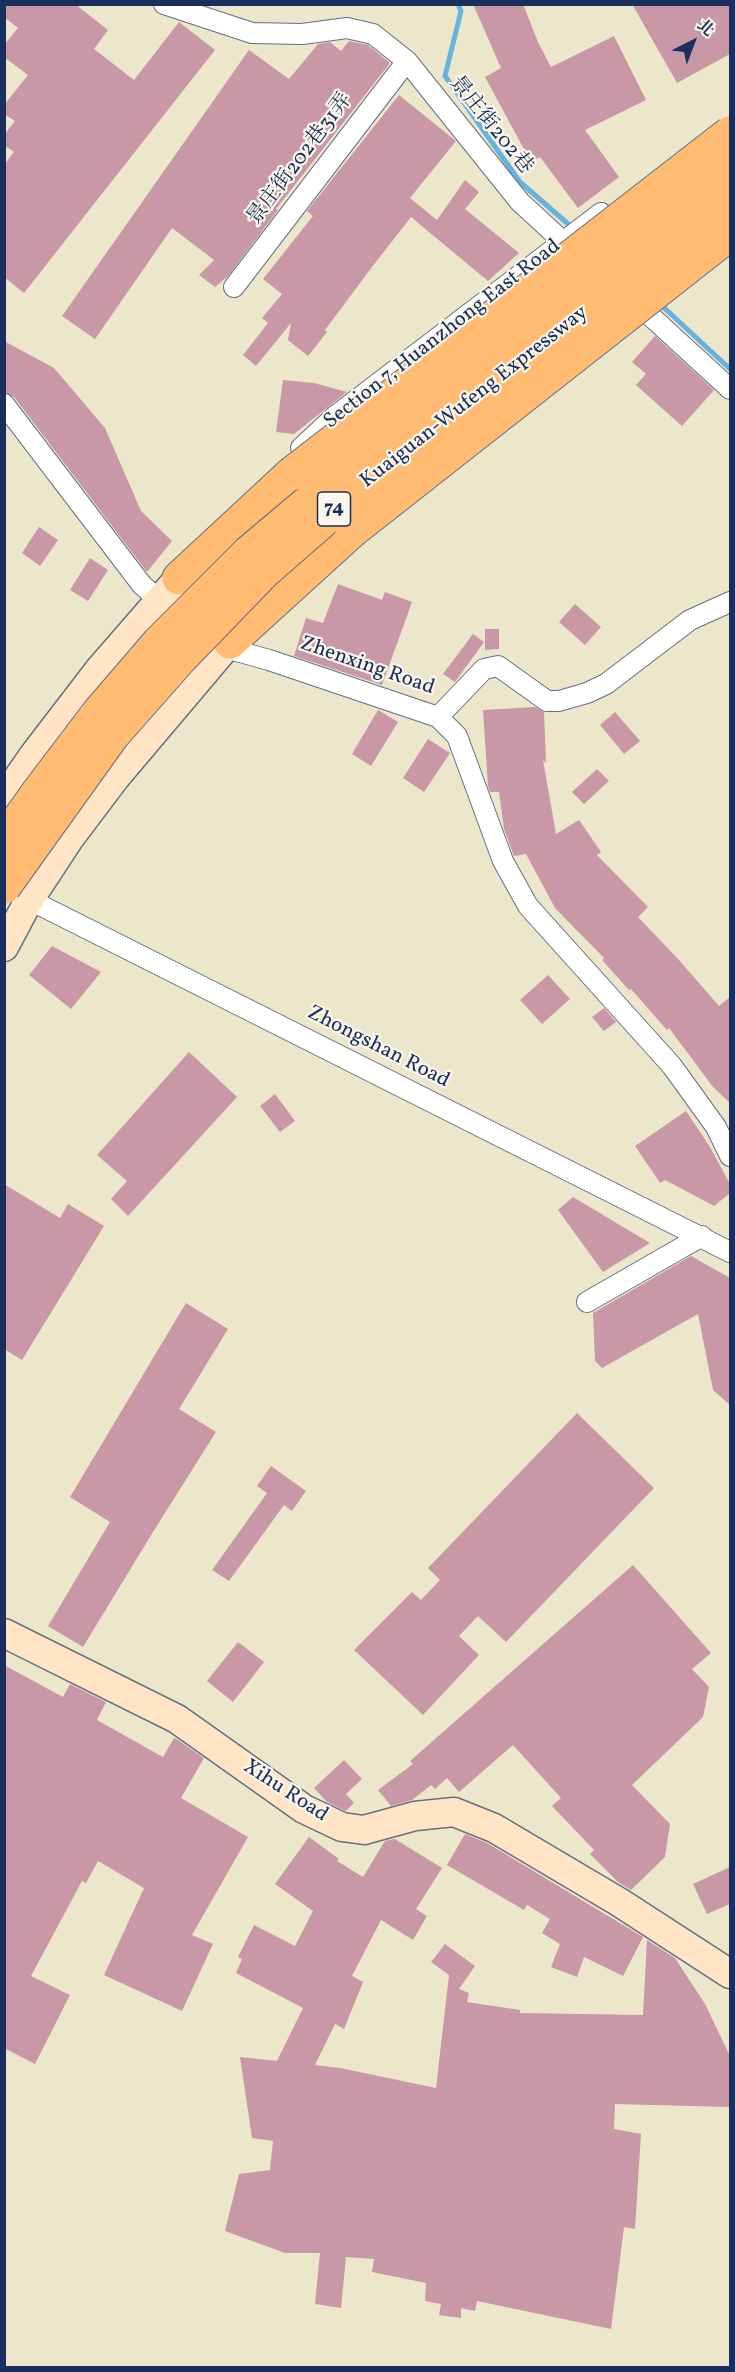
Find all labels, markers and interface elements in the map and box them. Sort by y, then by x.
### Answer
north arrow [663,12,723,72]
text: 北 [692,15,718,42]
street label: 景庄街202巷 [443,72,537,180]
street label: 景庄街202巷31弄 [243,89,359,231]
street label: Section 7, Huanzhong East Road [320,235,566,435]
street label: Kuaiguan-Wufeng Expressway [356,301,594,495]
road number: 74 [318,492,350,526]
street label: Zhenxing Road [297,632,437,702]
street label: Zhongshan Road [303,1001,453,1095]
street label: Xihu Road [238,1755,332,1829]

